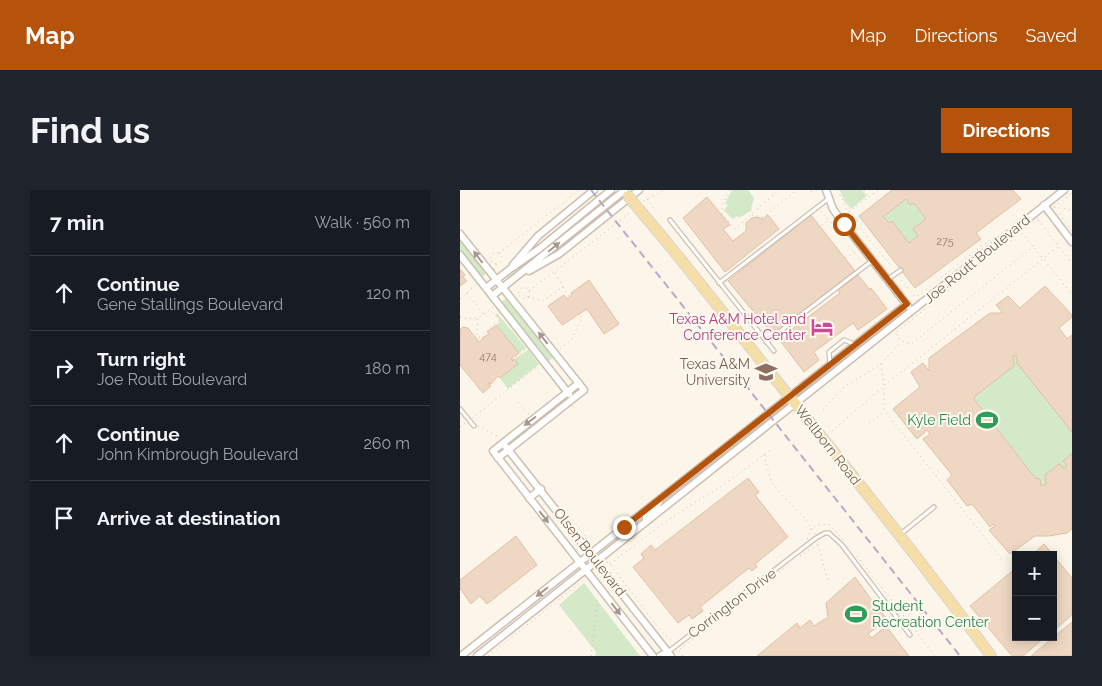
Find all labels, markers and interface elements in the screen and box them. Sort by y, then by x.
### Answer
text: Map [25,21,75,50]
text: Map [850,25,886,46]
text: Directions [914,25,998,46]
text: Saved [1026,25,1077,46]
button: Directions [941,108,1072,153]
text: Find us [30,110,150,151]
text: 7 min [50,210,104,235]
street label: Joe Routt Boulevard [921,211,1033,307]
text: Walk · 560 m [314,213,410,232]
route start [833,213,856,236]
house number: 275 [936,235,954,248]
one-way arrow [547,241,560,252]
one-way arrow [472,251,483,264]
text: Continue [97,273,180,295]
icon: ahead [50,279,78,307]
text: 120 m [366,284,410,303]
text: Gene Stallings Boulevard [97,295,283,314]
place label: Texas A&M Hotel and Conference Center [669,311,806,343]
hotel icon: Texas A&M Hotel and Conference Center [809,314,835,340]
one-way arrow [537,332,548,345]
text: Turn right [97,348,186,370]
house number: 474 [479,350,497,363]
icon: right [50,354,78,382]
place label: Texas A&M University [680,356,750,388]
text: 180 m [365,359,410,378]
school or university icon: Texas A&M University [753,359,779,385]
text: Joe Routt Boulevard [97,370,247,389]
street label: Wellborn Road [792,402,864,488]
sports icon: Kyle Field [974,407,1000,433]
place label: Kyle Field [907,412,971,428]
one-way arrow [524,416,537,427]
text: Continue [97,423,180,445]
icon: ahead [50,429,78,457]
text: 260 m [363,434,410,453]
text: John Kimbrough Boulevard [97,445,298,464]
icon: arrive [50,504,78,532]
street label: Olsen Boulevard [551,505,629,599]
text: Arrive at destination [97,507,281,529]
one-way arrow [539,510,550,523]
route end [613,516,636,539]
map controls [1012,551,1057,641]
button: + [1012,551,1057,596]
street label: Corrington Drive [685,565,779,641]
one-way arrow [535,587,548,598]
button: − [1012,596,1057,641]
place label: Student Recreation Center [872,598,989,630]
sports icon: Student Recreation Center [843,601,869,627]
one-way arrow [610,602,621,615]

